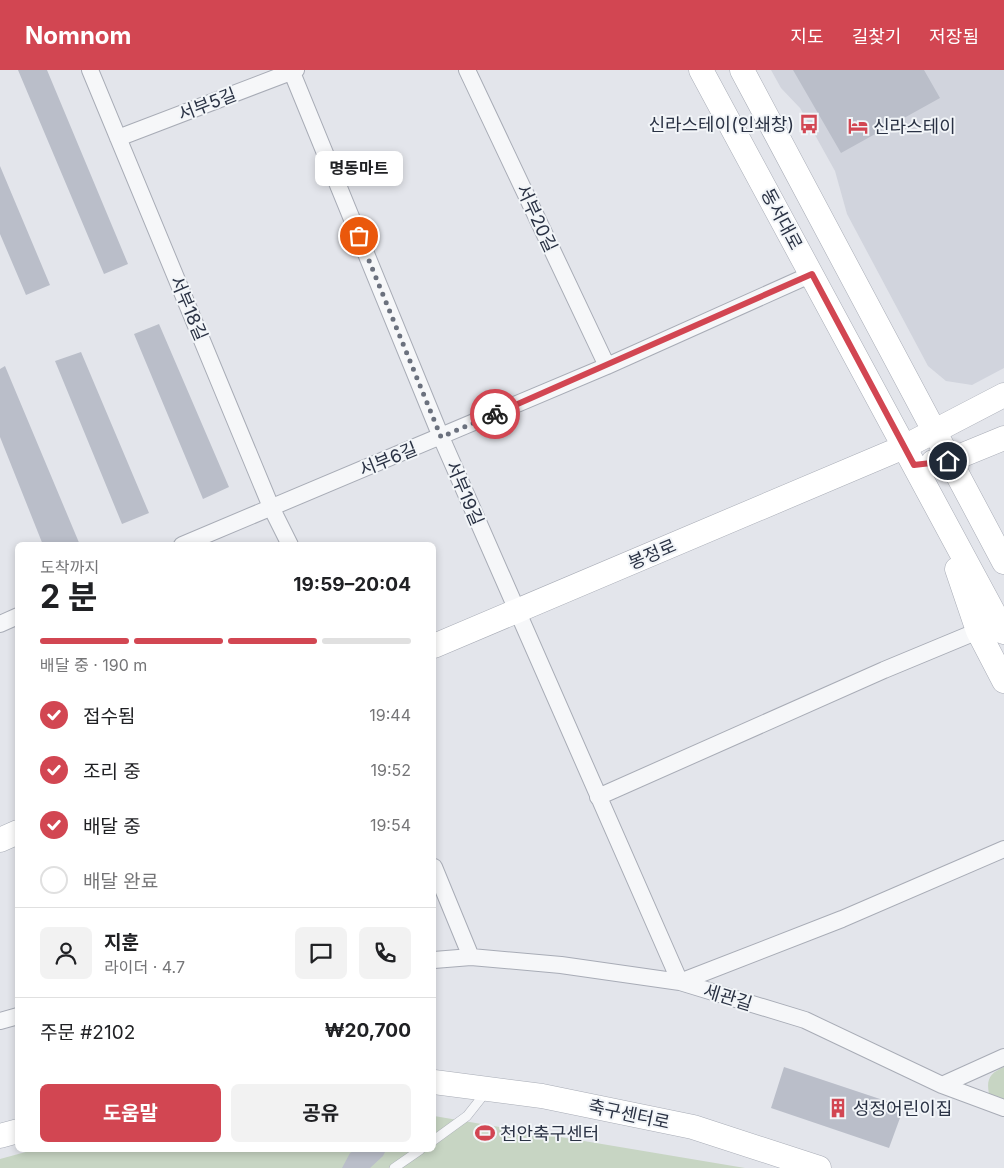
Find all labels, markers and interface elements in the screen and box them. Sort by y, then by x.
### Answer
text: Nomnom [25,21,131,50]
text: 지도 [791,26,824,47]
text: 길찾기 [852,26,901,47]
text: 저장됨 [929,26,979,47]
street label: 서부5길 [175,83,239,125]
bus stop icon: 신라스테이(인쇄창) [798,113,820,135]
place label: 신라스테이(인쇄창) [648,114,794,135]
hotel icon: 신라스테이 [847,115,869,137]
place label: 신라스테이 [873,116,956,137]
callout: 명동마트 [315,151,403,186]
text: 명동마트 [330,158,388,178]
street label: 서부20길 [512,181,562,255]
street label: 동서대로 [757,185,807,253]
pin [338,215,380,257]
icon: bag [345,222,373,250]
street label: 서부18길 [166,273,212,343]
courier [470,389,520,439]
icon: bike [481,400,509,428]
street label: 서부6길 [356,438,420,480]
pin [927,440,969,482]
icon: home [934,447,962,475]
street label: 서부19길 [442,458,488,528]
street label: 봉정로 [625,535,679,573]
text: 도착까지 [40,557,99,577]
text: 19:59–20:04 [293,573,411,596]
text: 2 분 [40,577,97,616]
text: 배달 중 · 190 m [40,655,147,675]
icon: check [40,701,68,729]
text: 접수됨 [83,705,135,728]
text: 19:44 [369,705,411,725]
icon: check [40,756,68,784]
text: 조리 중 [83,760,141,783]
text: 19:52 [370,760,411,780]
icon: check [40,811,68,839]
text: 배달 중 [83,815,141,838]
text: 19:54 [370,815,411,835]
text: 배달 완료 [83,870,158,893]
button: person [40,927,92,979]
button: chat [295,927,347,979]
button: phone [359,927,411,979]
text: 지훈 [104,931,139,954]
text: 라이더 · 4.7 [104,957,185,977]
street label: 세관길 [701,980,755,1014]
text: ₩20,700 [325,1019,411,1042]
text: 주문 #2102 [40,1021,135,1044]
button: 도움말 [40,1084,221,1142]
button: 공유 [231,1084,411,1142]
street label: 축구센터로 [586,1095,672,1133]
building icon: 성정어린이집 [827,1097,849,1119]
place label: 성정어린이집 [853,1098,952,1119]
sports icon: 천안축구센터 [474,1122,496,1144]
place label: 천안축구센터 [500,1123,599,1144]

